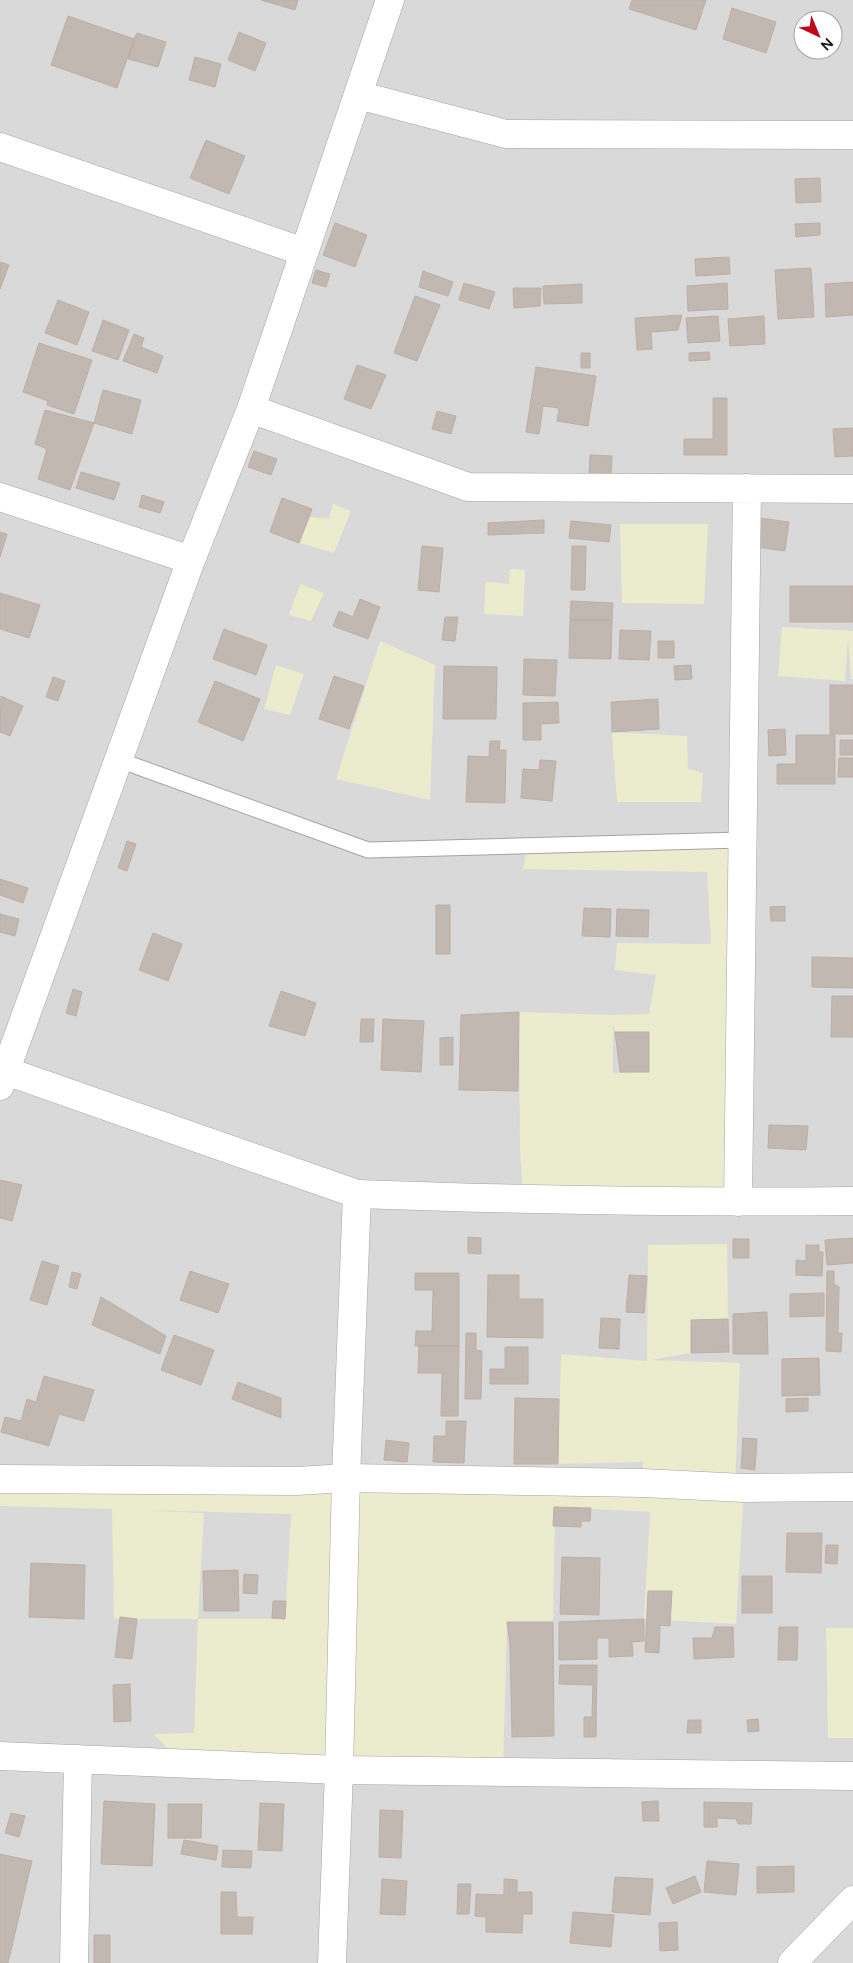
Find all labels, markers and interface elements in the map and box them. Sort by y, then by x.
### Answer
north arrow [793,10,843,60]
text: N [817,34,836,54]

